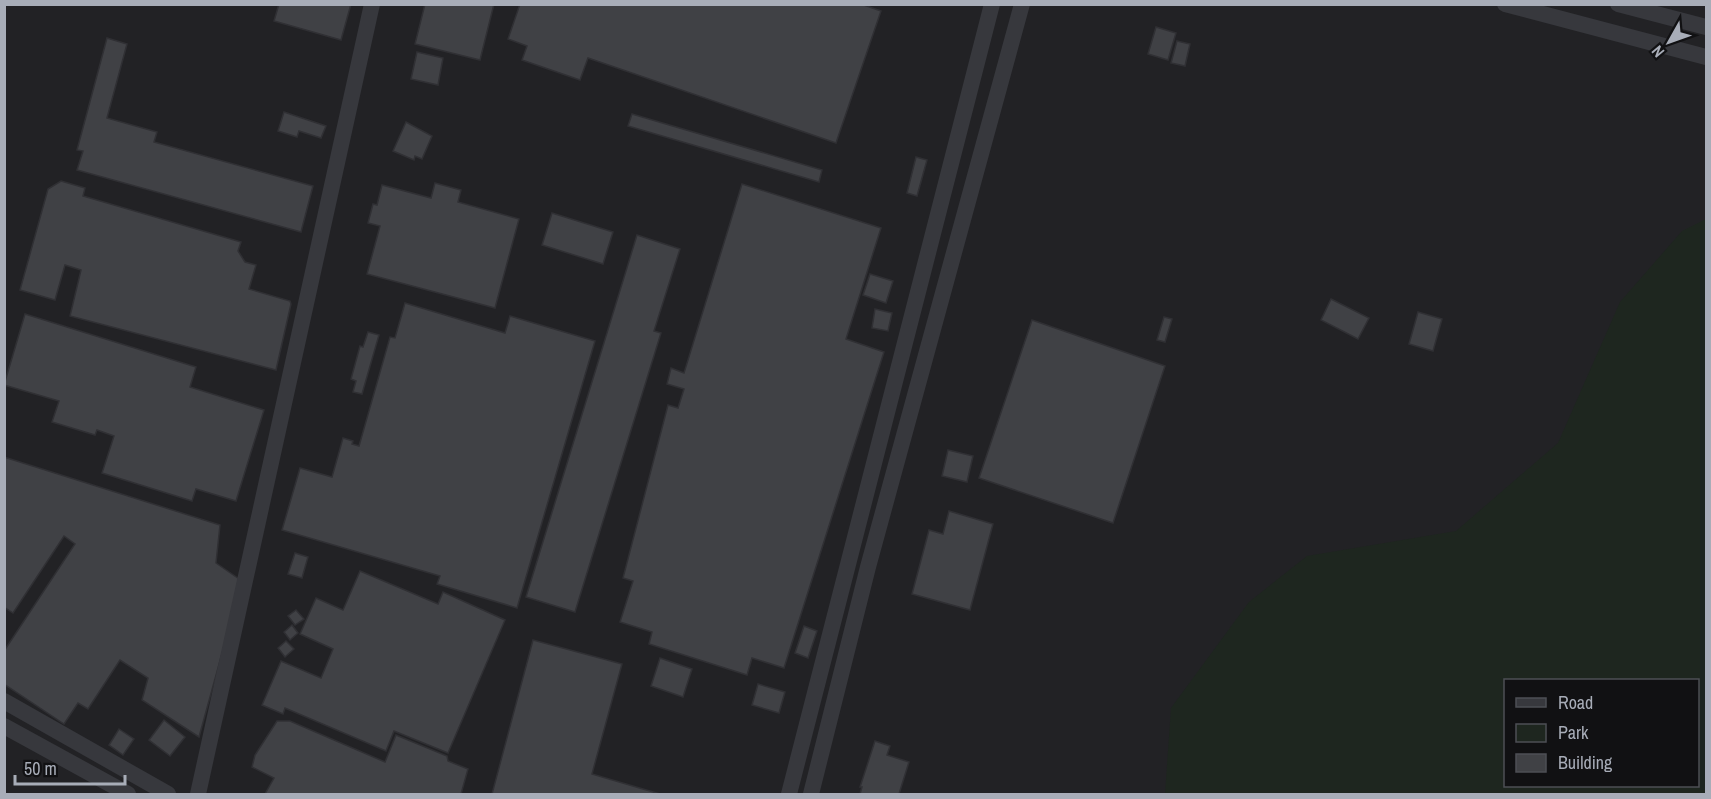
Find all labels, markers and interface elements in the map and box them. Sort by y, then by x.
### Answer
north arrow [1639,12,1699,72]
text: N [1646,41,1669,62]
legend [1504,679,1699,787]
text: Road [1558,690,1593,715]
text: Park [1558,720,1589,745]
scale bar [15,748,124,786]
text: Building [1558,750,1613,775]
text: 50 m [24,756,57,781]

